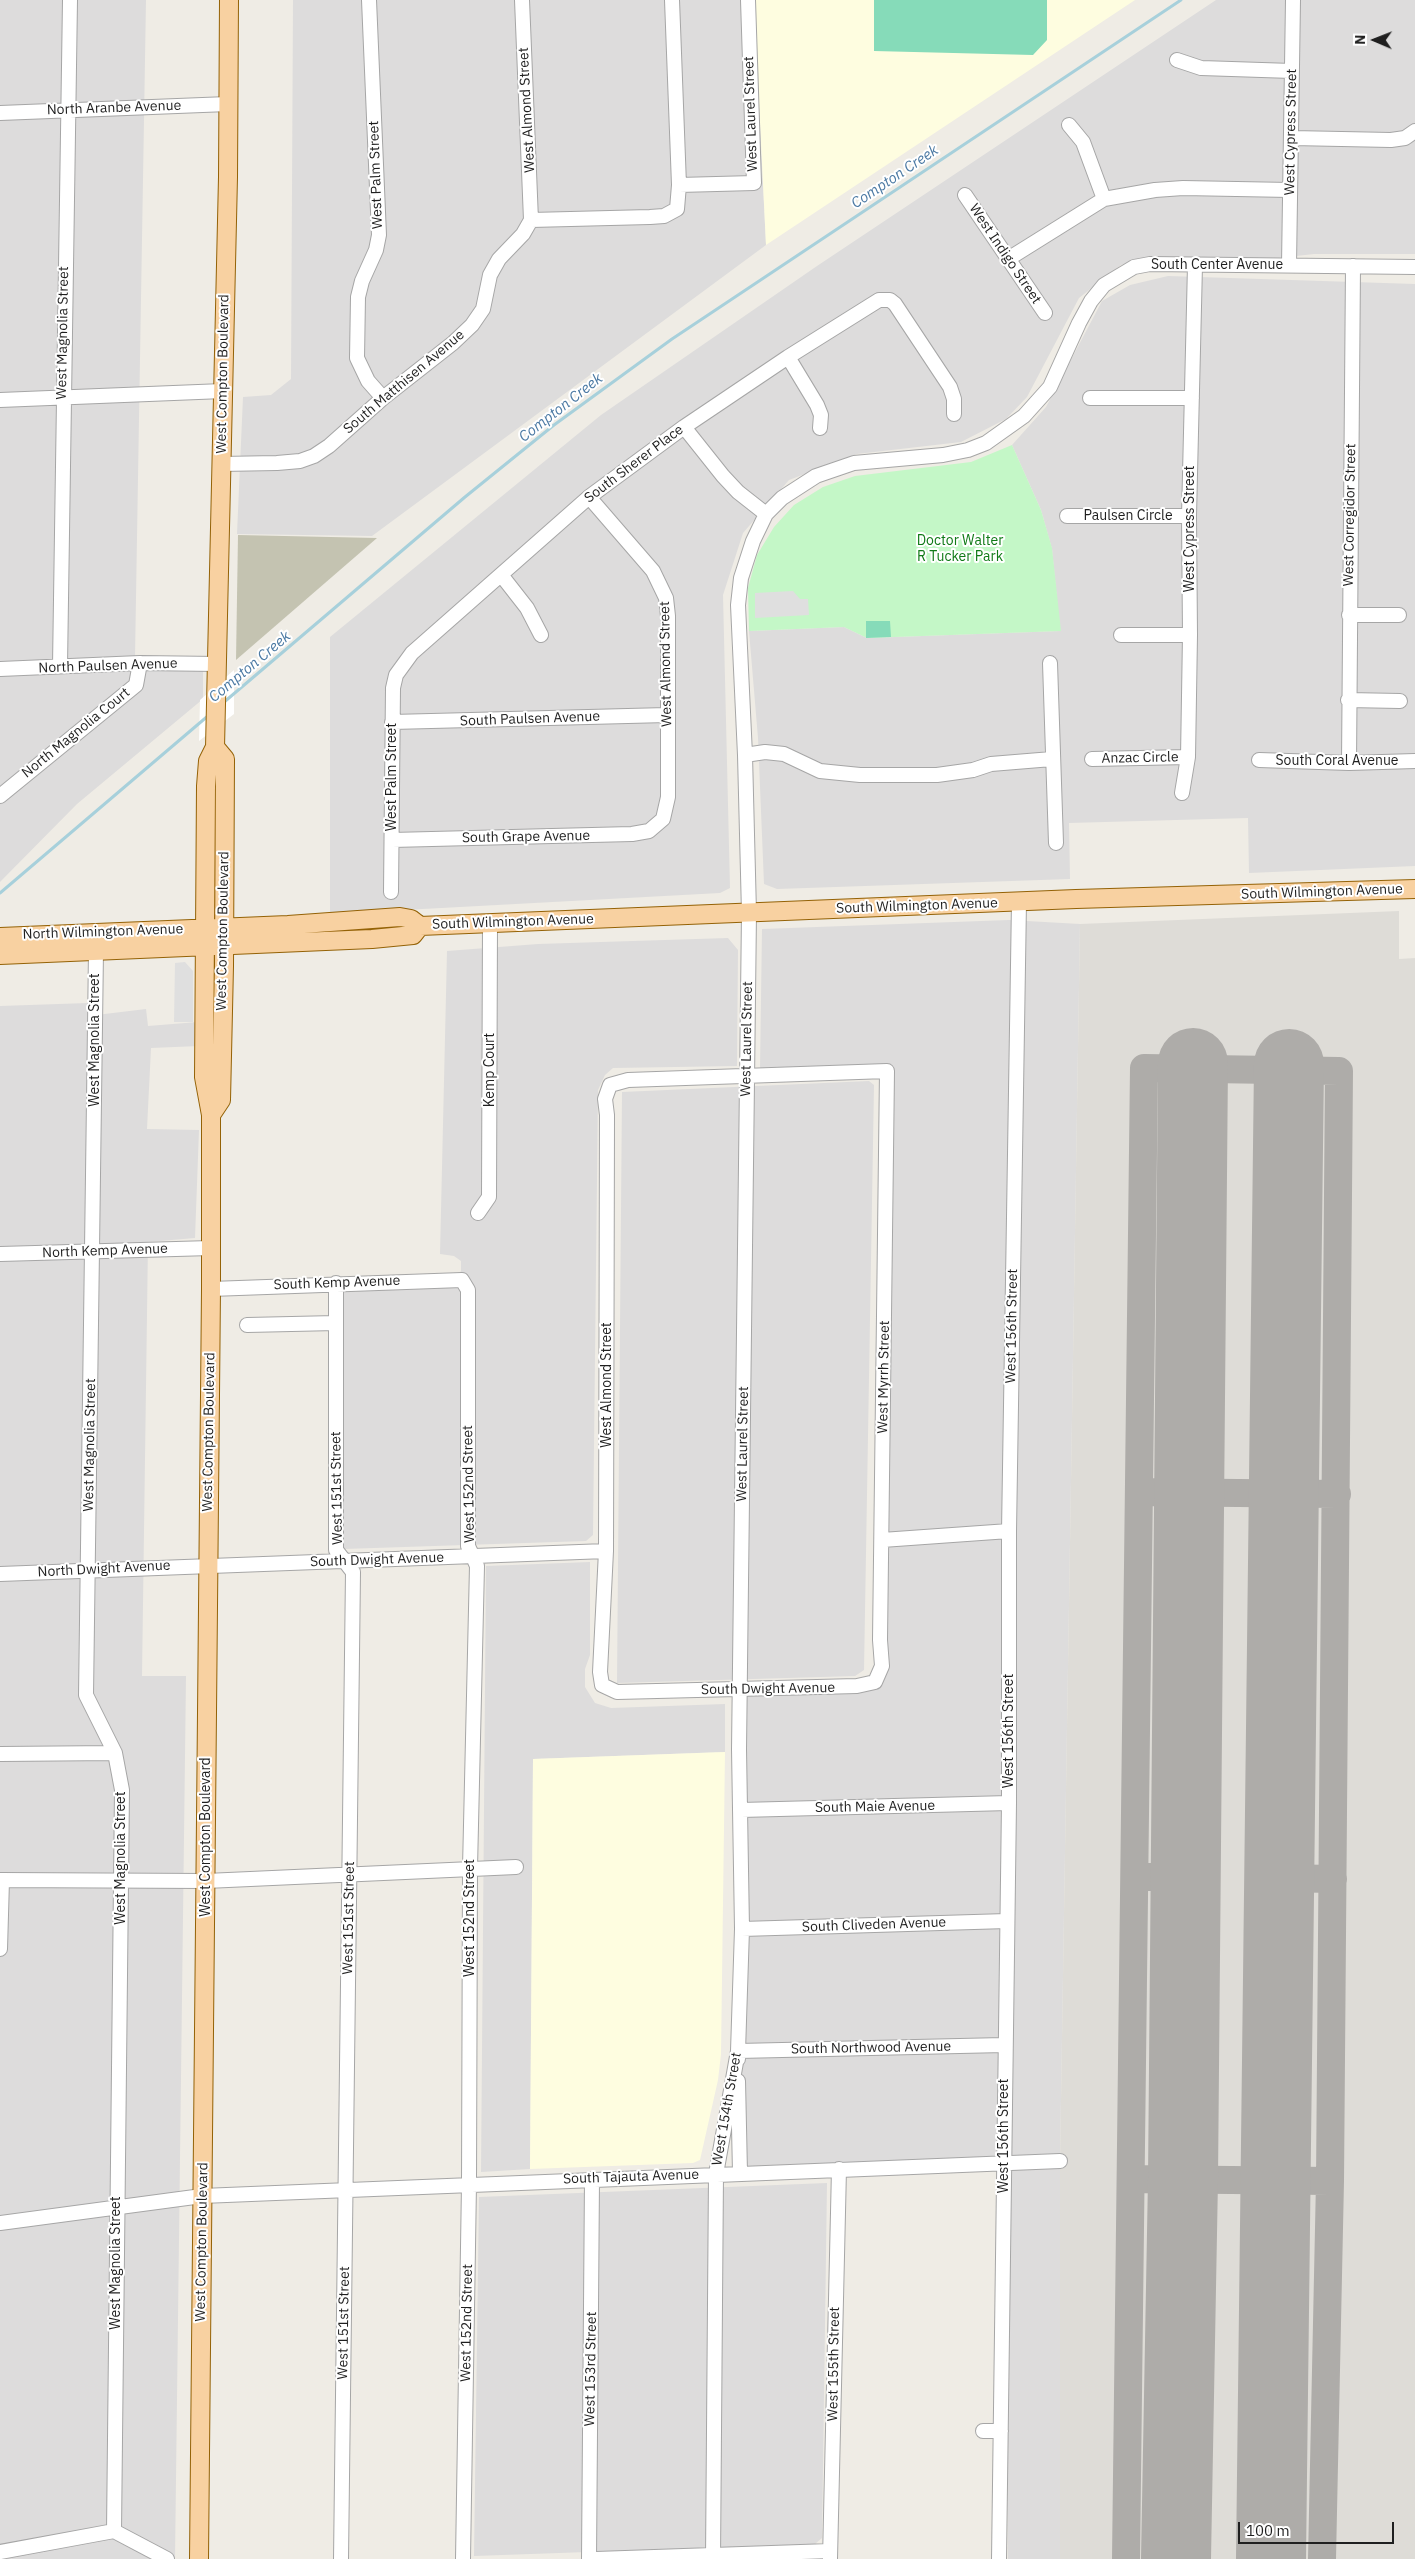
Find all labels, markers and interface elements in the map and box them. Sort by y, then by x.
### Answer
north arrow [1350,15,1400,65]
text: N [1351,35,1369,45]
street label: West Almond Street [515,47,539,173]
street label: West Laurel Street [741,56,761,172]
street label: West Cypress Street [1281,69,1301,195]
street label: North Aranbe Avenue [47,97,181,119]
street label: West Palm Street [366,121,386,229]
water label: Compton Creek [848,141,942,213]
street label: West Indigo Street [965,201,1045,307]
street label: South Center Avenue [1151,257,1283,273]
street label: West Magnolia Street [53,266,73,400]
street label: West Compton Boulevard [213,294,233,454]
street label: South Matthisen Avenue [340,327,468,437]
water label: Compton Creek [516,370,606,446]
street label: South Sherer Place [581,421,687,507]
street label: West Corregidor Street [1340,443,1360,587]
street label: West Cypress Street [1182,466,1198,592]
street label: Paulsen Circle [1083,508,1173,524]
park label: Doctor Walter R Tucker Park [917,533,1003,566]
street label: West Almond Street [657,601,675,727]
water label: Compton Creek [206,628,294,706]
street label: North Paulsen Avenue [38,655,178,677]
street label: North Magnolia Court [19,684,133,782]
street label: South Paulsen Avenue [460,708,600,730]
street label: West Palm Street [384,723,400,831]
street label: Anzac Circle [1101,749,1179,767]
street label: South Coral Avenue [1275,753,1399,769]
street label: South Grape Avenue [462,827,590,847]
street label: West Compton Boulevard [213,851,233,1011]
street label: South Wilmington Avenue [1241,881,1403,903]
street label: South Wilmington Avenue [836,895,998,917]
street label: South Wilmington Avenue [432,911,594,933]
street label: North Wilmington Avenue [22,921,184,943]
street label: West Magnolia Street [87,973,103,1107]
street label: West Laurel Street [738,981,756,1097]
street label: Kemp Court [482,1033,498,1107]
street label: North Kemp Avenue [42,1240,168,1262]
street label: West 156th Street [1003,1269,1021,1383]
street label: South Kemp Avenue [273,1272,401,1294]
street label: West Myrrh Street [875,1320,893,1434]
street label: West Almond Street [599,1322,615,1448]
street label: West Compton Boulevard [199,1352,219,1512]
street label: West Magnolia Street [80,1378,100,1512]
street label: West Laurel Street [734,1386,752,1502]
street label: West 152nd Street [460,1425,478,1543]
street label: West 151st Street [328,1431,346,1545]
street label: South Dwight Avenue [310,1549,444,1571]
street label: North Dwight Avenue [37,1557,171,1581]
street label: West 156th Street [1001,1674,1017,1788]
street label: South Dwight Avenue [701,1679,835,1699]
street label: West Compton Boulevard [198,1757,214,1917]
street label: West Magnolia Street [113,1791,129,1925]
street label: South Maie Avenue [815,1798,935,1816]
street label: West 152nd Street [462,1859,478,1977]
street label: West 151st Street [340,1861,358,1975]
street label: South Cliveden Avenue [802,1914,946,1936]
street label: South Northwood Avenue [791,2038,951,2058]
street label: West 154th Street [709,2051,745,2167]
street label: West 156th Street [996,2079,1012,2193]
street label: West Compton Boulevard [192,2162,212,2322]
street label: South Tajauta Avenue [563,2166,699,2188]
street label: West Magnolia Street [108,2196,124,2330]
street label: West 152nd Street [458,2264,476,2382]
street label: West 151st Street [335,2266,353,2380]
street label: West 155th Street [825,2307,843,2421]
street label: West 153rd Street [582,2311,600,2427]
scale bar [1240,2512,1396,2544]
text: 100 m [1246,2521,1290,2540]

